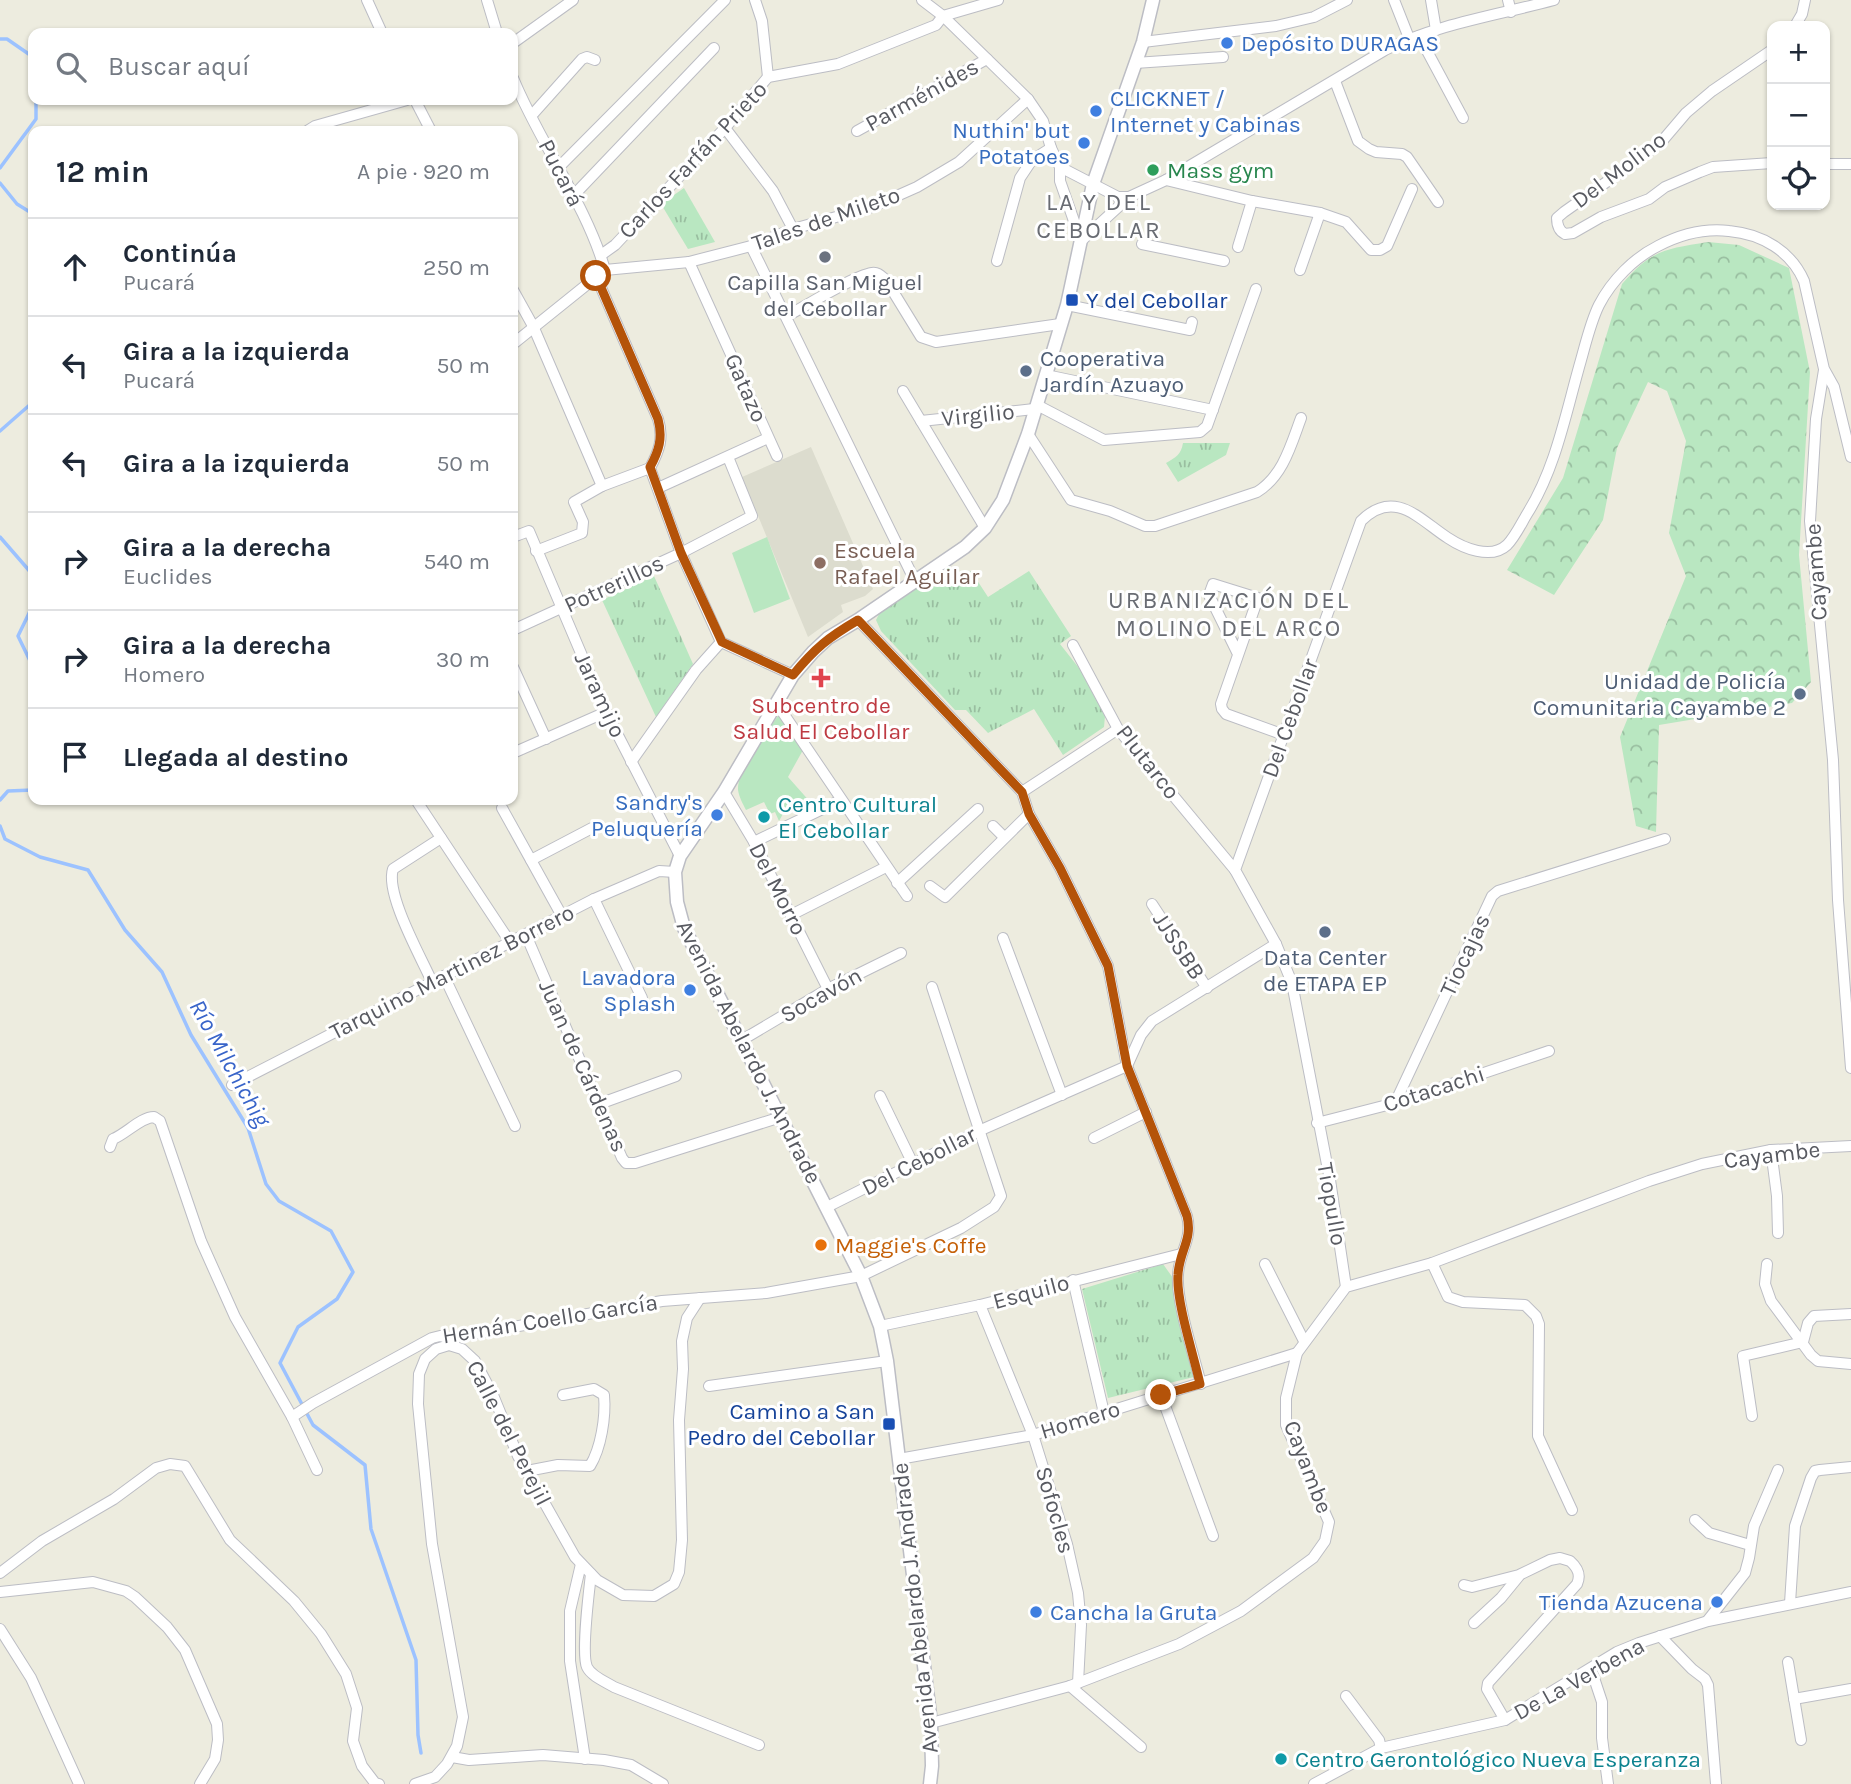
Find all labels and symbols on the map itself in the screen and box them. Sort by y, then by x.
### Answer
place label: Depósito DURAGAS [1241,30,1439,57]
marker: Depósito DURAGAS [1219,35,1235,51]
street label: Parménides [861,53,983,137]
street label: Carlos Farfán Prieto [613,76,773,244]
place label: CLICKNET / Internet y Cabinas [1110,85,1301,138]
marker: CLICKNET / Internet y Cabinas [1088,103,1104,119]
place label: Nuthin' but Potatoes [952,117,1070,170]
street label: Del Molino [1567,126,1671,214]
street label: Pucará [533,135,589,211]
marker: Nuthin' but Potatoes [1076,135,1092,151]
place label: Mass gym [1167,157,1274,184]
marker: Mass gym [1145,162,1161,178]
street label: Tales de Mileto [748,181,904,257]
district label: LA Y DEL CEBOLLAR [1036,188,1162,244]
marker: Capilla San Miguel del Cebollar [817,249,833,265]
route start [580,260,611,291]
place label: Capilla San Miguel del Cebollar [727,269,923,322]
place label: Y del Cebollar [1086,287,1228,314]
marker: Y del Cebollar [1064,292,1080,308]
place label: Cooperativa Jardín Azuayo [1040,345,1184,398]
street label: Gatazo [719,350,773,426]
marker: Cooperativa Jardín Azuayo [1018,363,1034,379]
street label: Virgilio [940,398,1016,432]
street label: Cayambe [1799,523,1833,621]
place label: Escuela Rafael Aguilar [834,537,980,590]
street label: Potrerillos [560,549,668,619]
marker: Escuela Rafael Aguilar [812,555,828,571]
district label: URBANIZACIÓN DEL MOLINO DEL ARCO [1108,586,1350,642]
street label: Jaramijo [569,648,631,742]
street label: Del Cebollar [1256,654,1324,781]
marker: Subcentro de Salud El Cebollar [811,668,831,688]
place label: Unidad de Policía Comunitaria Cayambe 2 [1533,668,1786,721]
marker: Unidad de Policía Comunitaria Cayambe 2 [1792,686,1808,702]
place label: Subcentro de Salud El Cebollar [733,692,910,745]
street label: Plutarco [1111,719,1185,805]
place label: Sandry's Peluquería [591,789,703,842]
place label: Centro Cultural El Cebollar [778,791,937,844]
marker: Sandry's Peluquería [709,807,725,823]
marker: Centro Cultural El Cebollar [756,809,772,825]
street label: Del Morro [743,838,813,940]
street label: Tarquino Martinez Borrero [325,898,579,1046]
street label: JJSSBB [1147,907,1211,985]
street label: Tiocajas [1434,910,1496,1000]
street label: Avenida Abelardo J. Andrade [671,916,827,1188]
marker: Data Center de ETAPA EP [1317,924,1333,940]
place label: Data Center de ETAPA EP [1263,944,1387,997]
street label: Socavón [776,962,866,1028]
place label: Lavadora Splash [581,964,676,1017]
street label: Juan de Cárdenas [533,976,633,1156]
marker: Lavadora Splash [682,982,698,998]
water label: Río Milchichig [184,995,277,1132]
street label: Cotacachi [1380,1060,1488,1118]
street label: Del Cebollar [857,1120,981,1201]
street label: Cayambe [1722,1136,1822,1174]
street label: Tiopullo [1311,1160,1353,1248]
place label: Maggie's Coffe [835,1232,987,1259]
marker: Maggie's Coffe [813,1237,829,1253]
street label: Esquilo [990,1269,1072,1315]
street label: Hernán Coello García [440,1289,660,1349]
street label: Calle del Perejil [461,1356,557,1510]
route end [1145,1379,1176,1410]
street label: Homero [1037,1395,1123,1445]
place label: Camino a San Pedro del Cebollar [687,1398,876,1451]
marker: Camino a San Pedro del Cebollar [881,1416,897,1432]
street label: Cayambe [1278,1417,1338,1517]
street label: Avenida Abelardo J. Andrade [886,1461,944,1755]
street label: Sofocles [1030,1463,1080,1557]
place label: Tienda Azucena [1539,1589,1703,1616]
marker: Tienda Azucena [1709,1594,1725,1610]
place label: Cancha la Gruta [1050,1599,1217,1626]
marker: Cancha la Gruta [1028,1604,1044,1620]
street label: De La Verbena [1509,1632,1649,1726]
place label: Centro Gerontológico Nueva Esperanza [1295,1746,1701,1773]
marker: Centro Gerontológico Nueva Esperanza [1273,1751,1289,1767]

